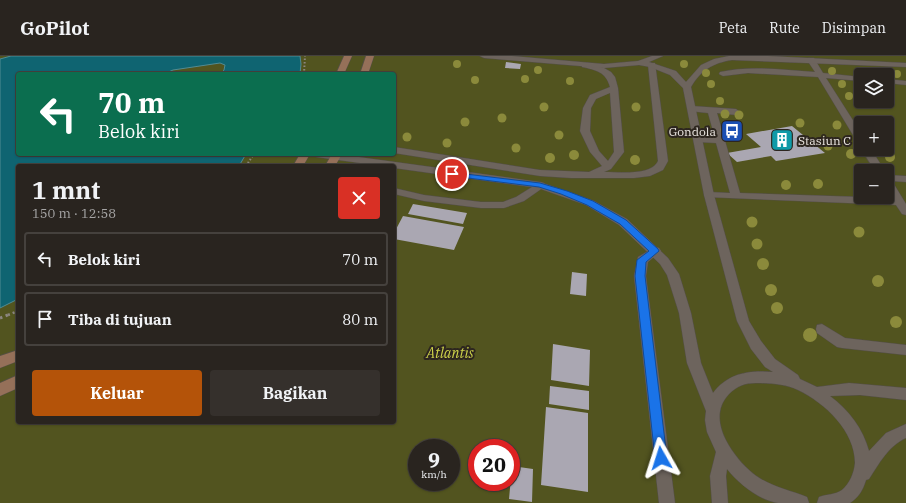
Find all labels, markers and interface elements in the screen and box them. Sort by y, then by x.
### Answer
text: GoPilot [20,16,89,40]
text: Peta [719,19,747,37]
text: Rute [769,19,800,37]
text: Disimpan [822,19,886,37]
map controls [854,68,894,204]
button: layers [854,68,894,108]
text: 70 m [98,84,165,121]
icon: left [32,88,84,140]
button: + [854,116,894,156]
bus stop icon: Gondola [719,118,745,144]
text: Belok kiri [98,120,180,143]
place label: Gondola [669,124,716,139]
building icon: Stasiun C [769,127,795,153]
place label: Stasiun C [798,133,851,148]
pin [435,157,469,191]
icon: arrive [441,163,463,185]
button: − [854,164,894,204]
text: 1 mnt [32,174,100,206]
button: close [338,177,380,219]
text: 150 m · 12:58 [32,205,116,222]
icon: left [34,248,56,270]
text: Belok kiri [68,250,140,269]
text: 70 m [342,250,378,269]
icon: arrive [34,308,56,330]
text: Tiba di tujuan [68,310,172,329]
text: 80 m [342,310,378,329]
park label: Atlantis [425,344,475,362]
button: Keluar [32,370,202,416]
button: Bagikan [210,370,380,416]
position arrow [640,437,682,479]
speed limit sign: 20 [468,439,520,491]
text: 9 [428,446,440,473]
text: km/h [421,468,447,481]

